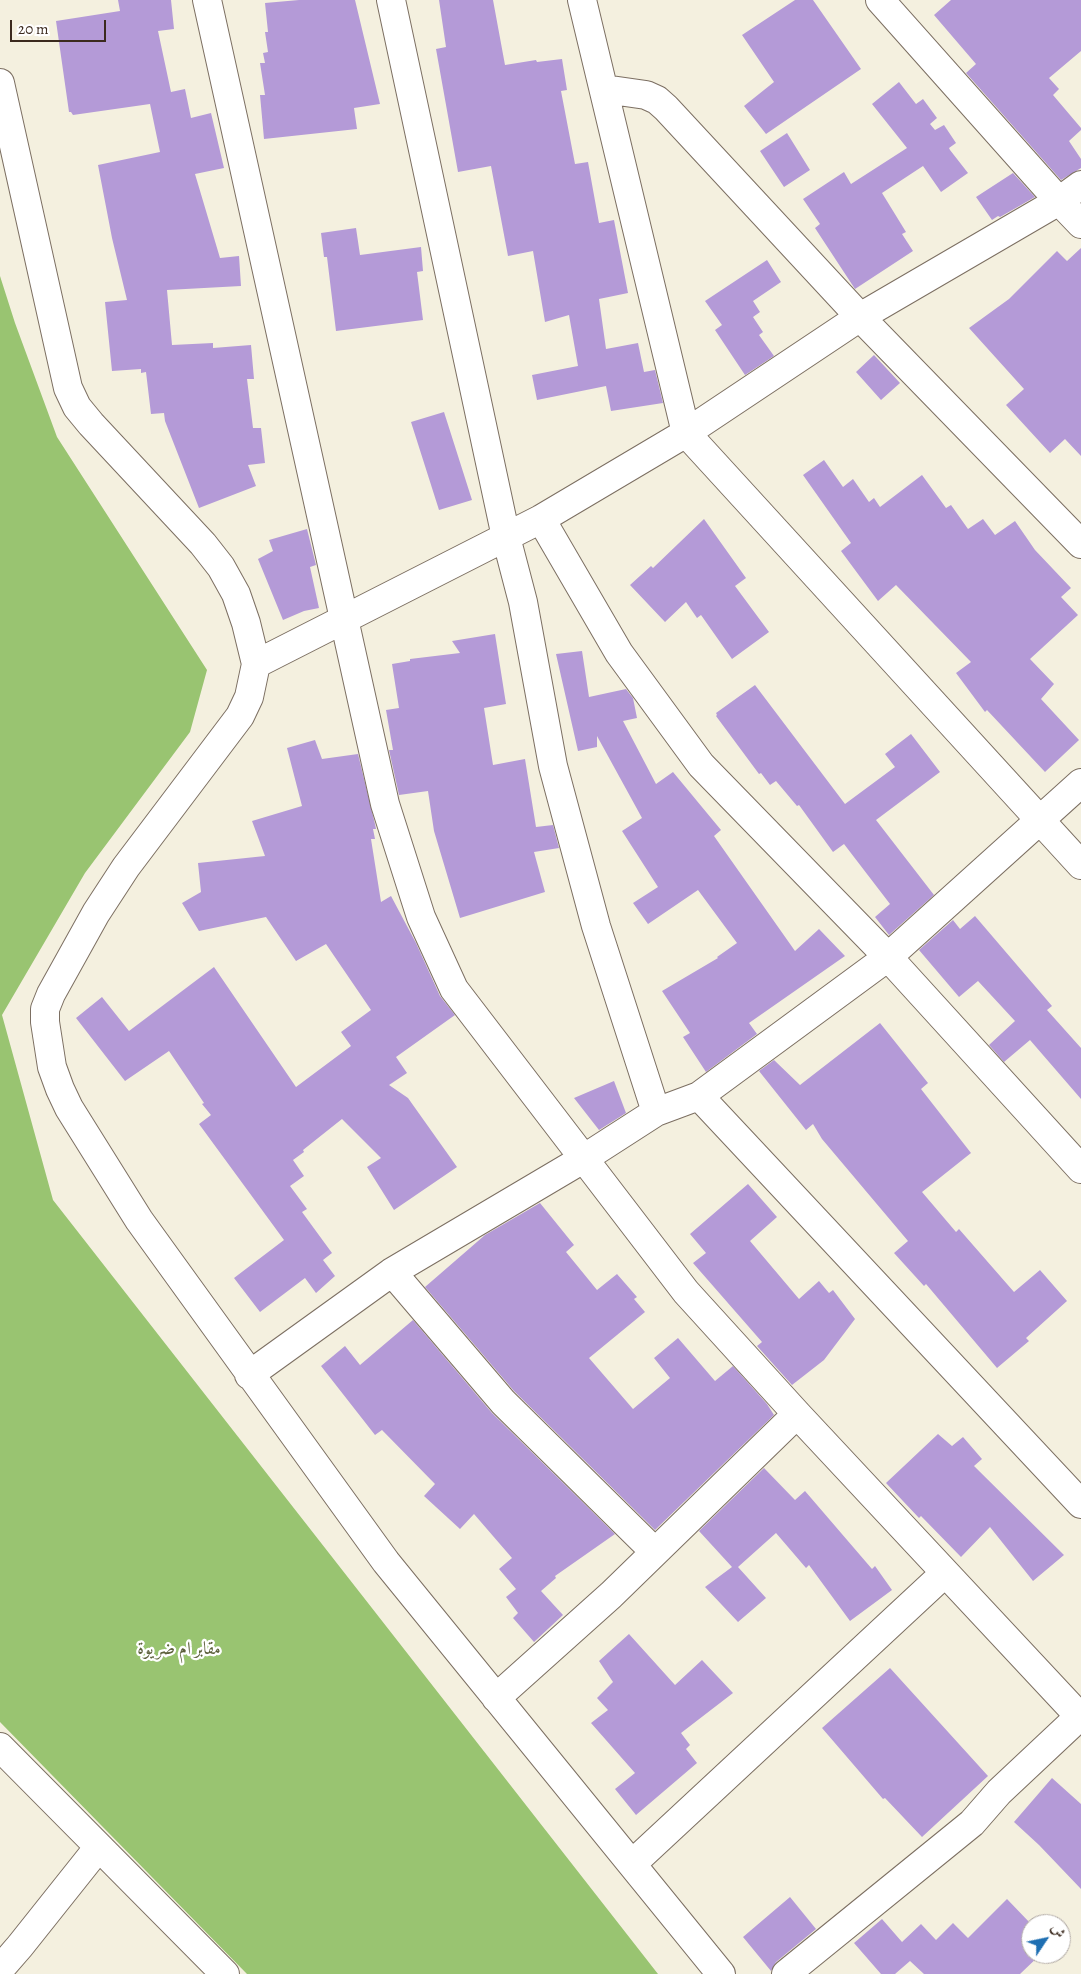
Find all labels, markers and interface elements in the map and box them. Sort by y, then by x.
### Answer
scale bar [12,10,109,42]
text: 20 m [18,19,49,39]
park label: مقابر ام ضريوة [137,1639,221,1661]
north arrow [1021,1914,1071,1964]
text: ش [1046,1920,1070,1942]

